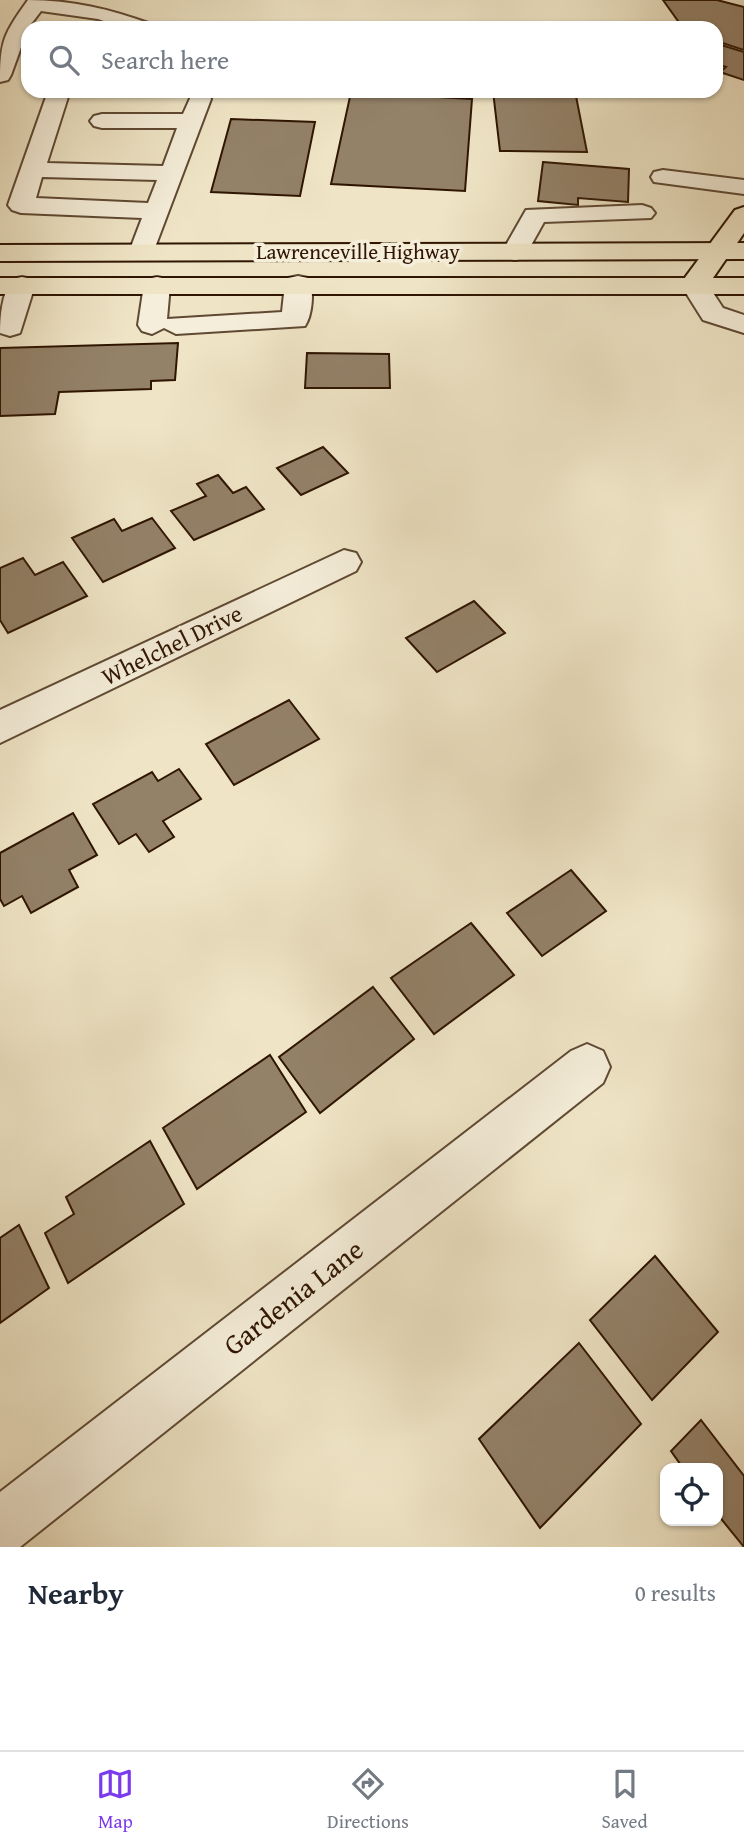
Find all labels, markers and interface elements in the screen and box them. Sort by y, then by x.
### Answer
search box [21,21,723,98]
text: Search here [101,40,229,79]
icon: search [45,41,83,79]
street label: Lawrenceville Highway [256,236,460,267]
street label: Whelchel Drive [95,595,248,694]
street label: Gardenia Lane [214,1229,371,1364]
map controls [660,1463,723,1526]
button: locate [660,1463,723,1526]
text: Nearby [28,1571,124,1615]
text: 0 results [635,1576,716,1609]
tab: Map [96,1765,134,1835]
tab: Directions [327,1765,409,1835]
tab: Saved [602,1765,648,1835]

